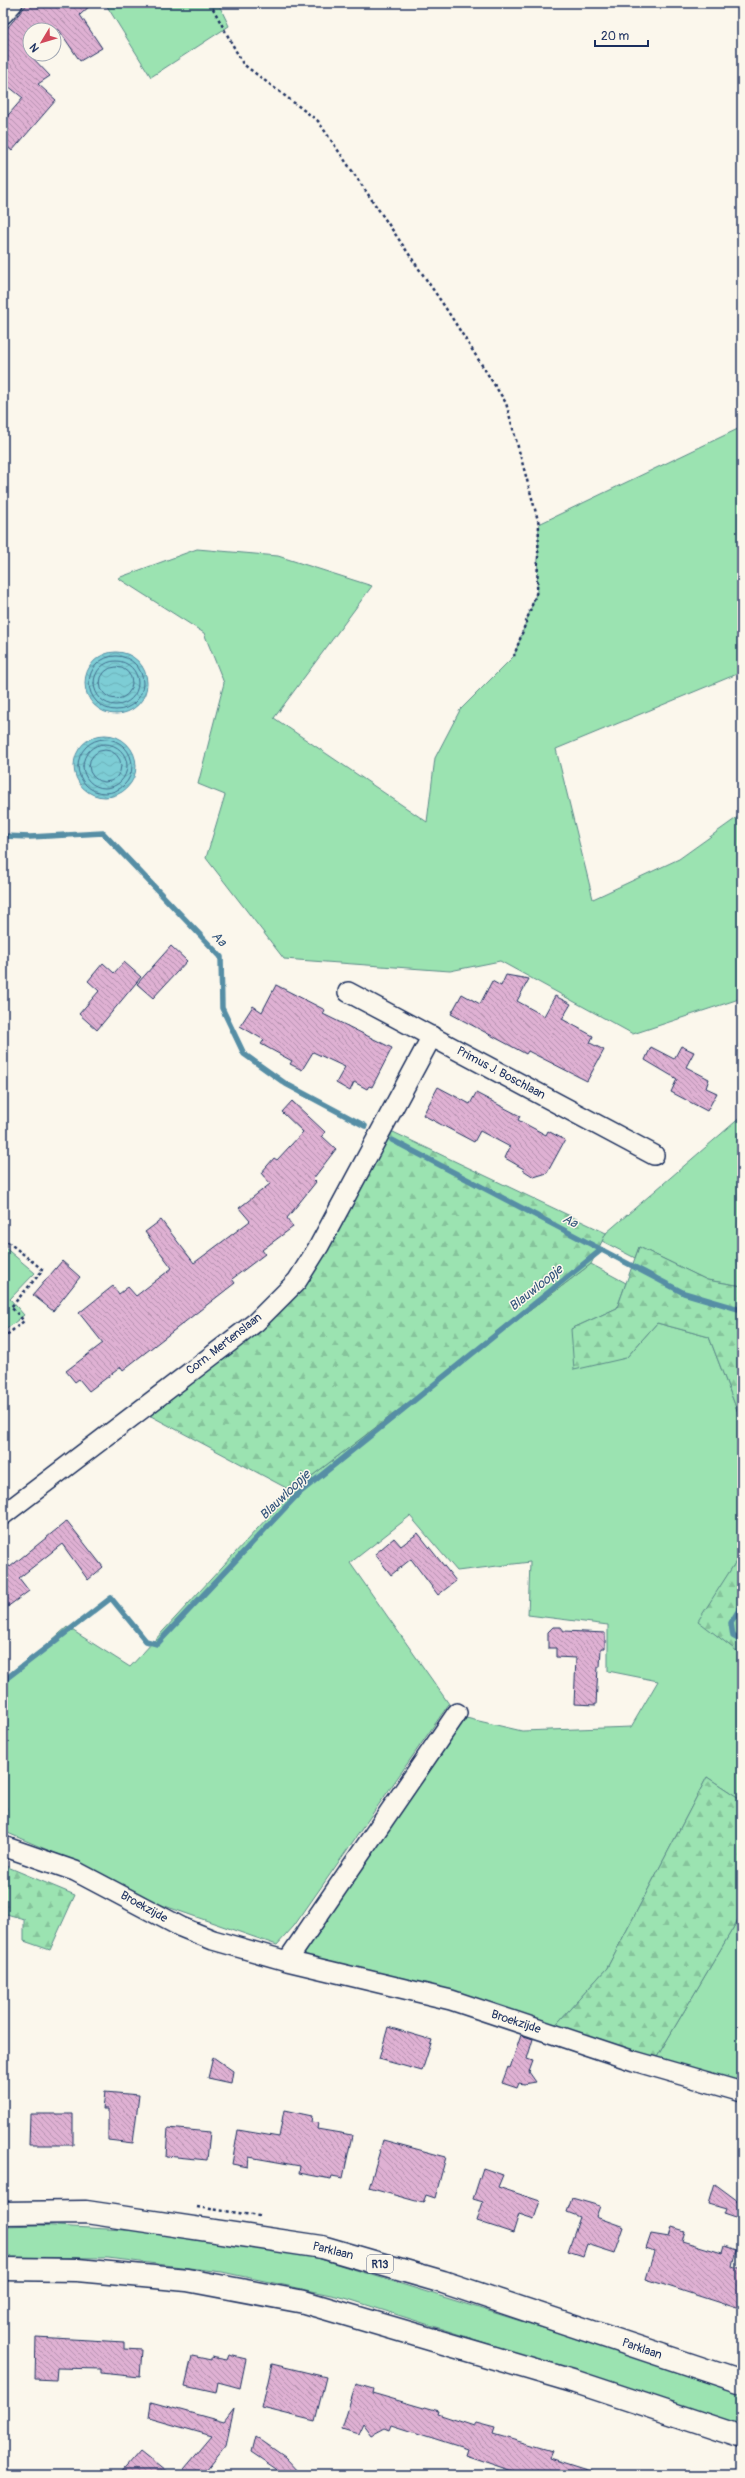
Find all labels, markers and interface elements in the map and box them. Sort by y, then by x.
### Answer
north arrow [22,22,62,62]
scale bar [595,22,648,48]
text: 20 m [601,29,630,44]
text: N [27,40,42,55]
water label: Aa [208,928,230,950]
street label: Primus J. Boschlaan [454,1043,548,1103]
water label: Aa [560,1211,581,1232]
water label: Blauwloopje [506,1261,567,1314]
street label: Corn. Mertenslaan [183,1310,265,1378]
water label: Blauwloopje [256,1466,315,1523]
street label: Broekzijde [118,1888,170,1926]
street label: Broekzijde [489,2007,543,2037]
street label: Parklaan [311,2239,355,2263]
road number: R13 [367,2255,393,2273]
street label: Parklaan [620,2335,664,2363]

